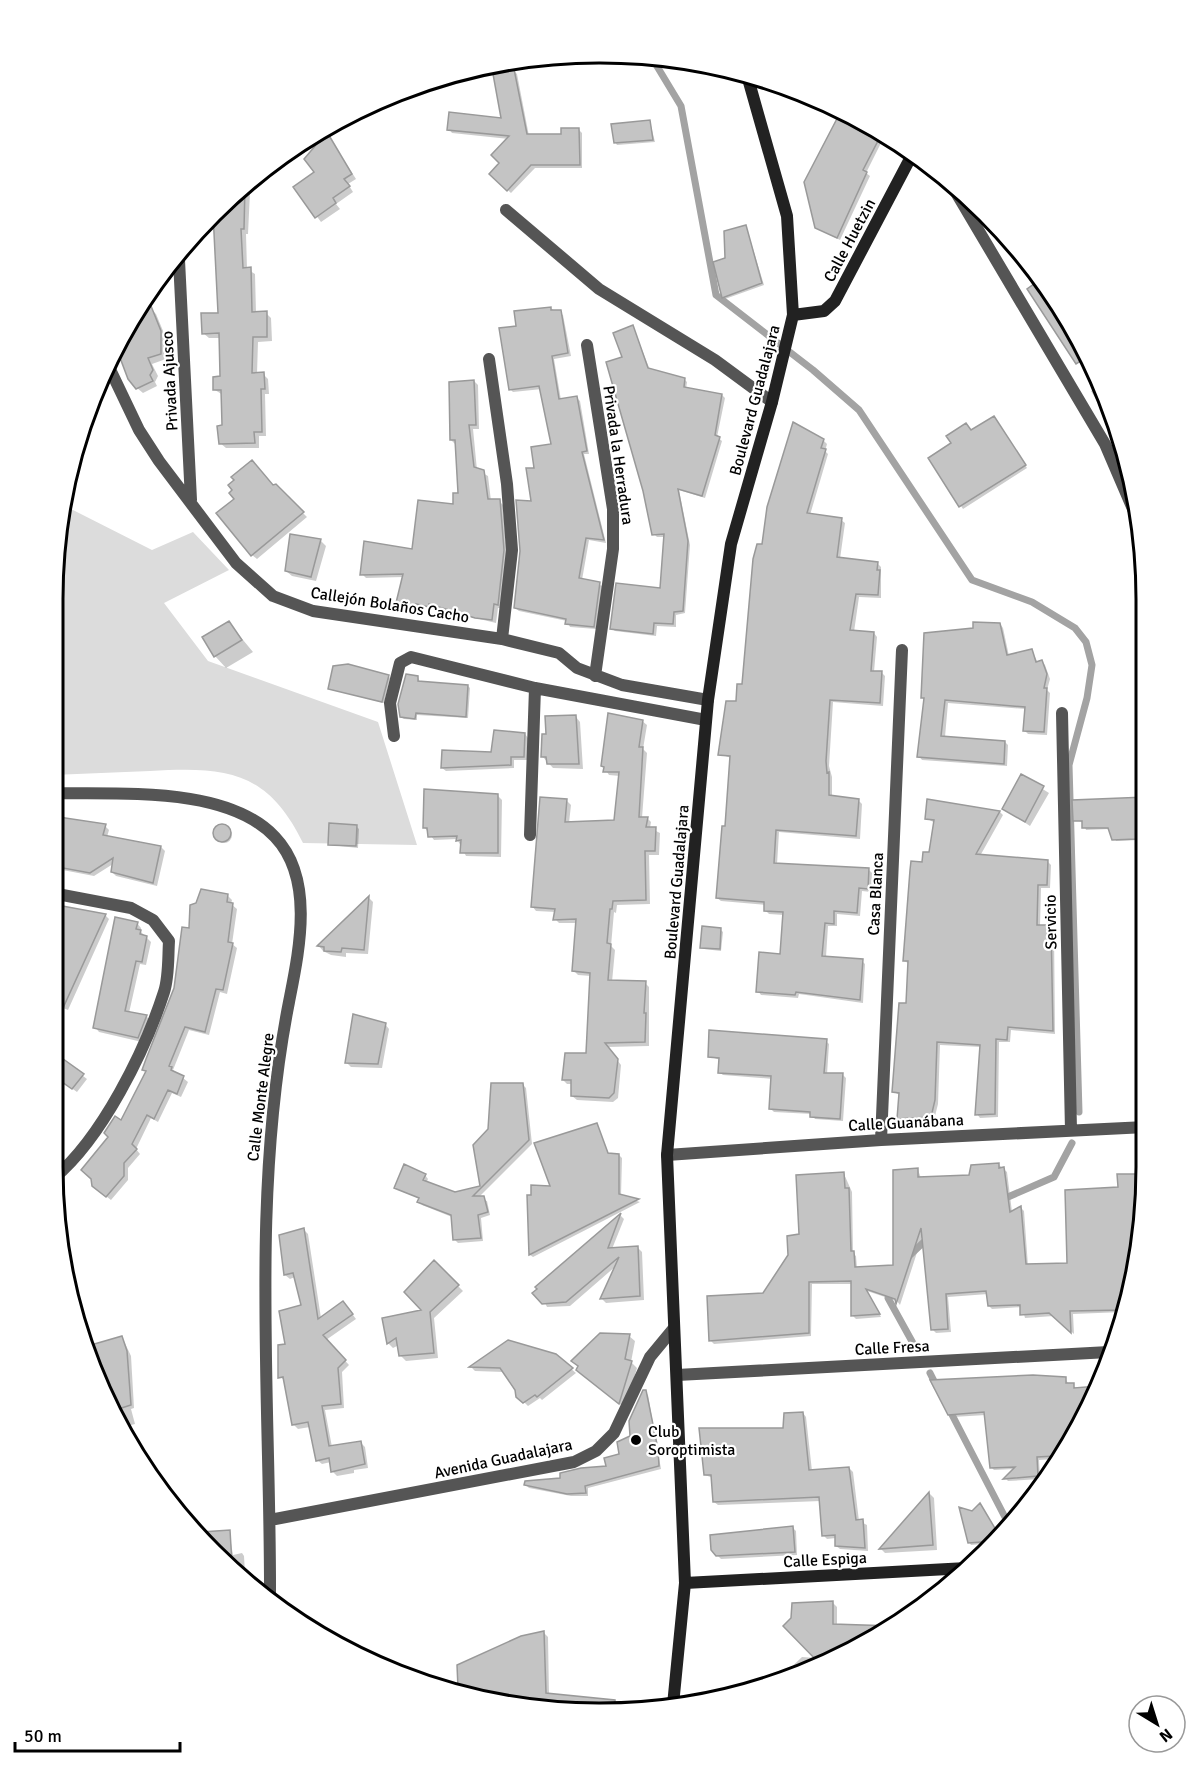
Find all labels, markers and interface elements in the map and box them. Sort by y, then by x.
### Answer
street label: Calle Huetzin [820,195,880,286]
street label: Boulevard Guadalajara [725,323,785,478]
street label: Privada Ajusco [157,330,183,432]
street label: Privada la Herradura [598,384,638,526]
street label: Callejón Bolaños Cacho [309,583,471,627]
street label: Boulevard Guadalajara [660,804,694,960]
street label: Casa Blanca [864,852,888,936]
street label: Servicio [1041,894,1061,950]
street label: Calle Monte Alegre [243,1032,279,1163]
street label: Calle Guanábana [848,1110,964,1136]
street label: Calle Fresa [854,1336,930,1360]
place label: Club Soroptimista [648,1422,735,1460]
marker: Club Soroptimista [629,1433,643,1447]
street label: Avenida Guadalajara [432,1435,574,1483]
street label: Calle Espiga [783,1548,867,1572]
north arrow [1127,1694,1187,1754]
scale bar [15,1715,180,1753]
text: N [1155,1724,1176,1746]
text: 50 m [24,1725,62,1747]

